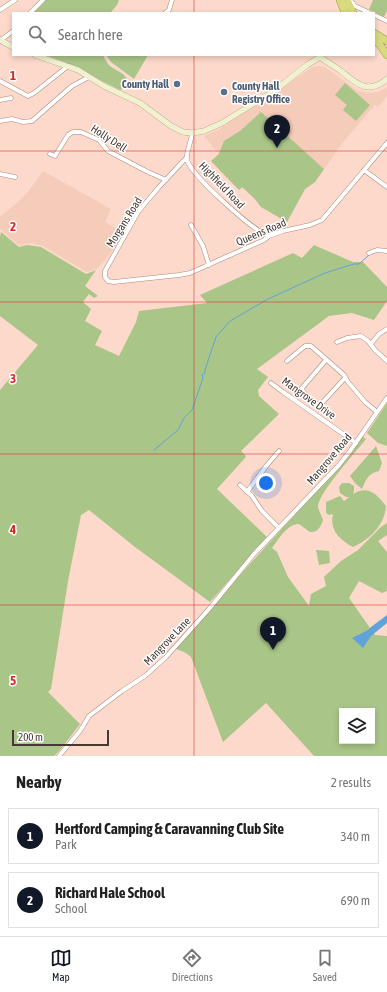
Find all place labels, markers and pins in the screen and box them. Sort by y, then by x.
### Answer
place label: County Hall [122,78,170,90]
marker: County Hall [172,79,182,89]
place label: County Hall Registry Office [232,80,290,105]
marker: County Hall Registry Office [219,87,229,97]
pin: 2 [264,115,290,148]
pin: 1 [260,617,286,650]

